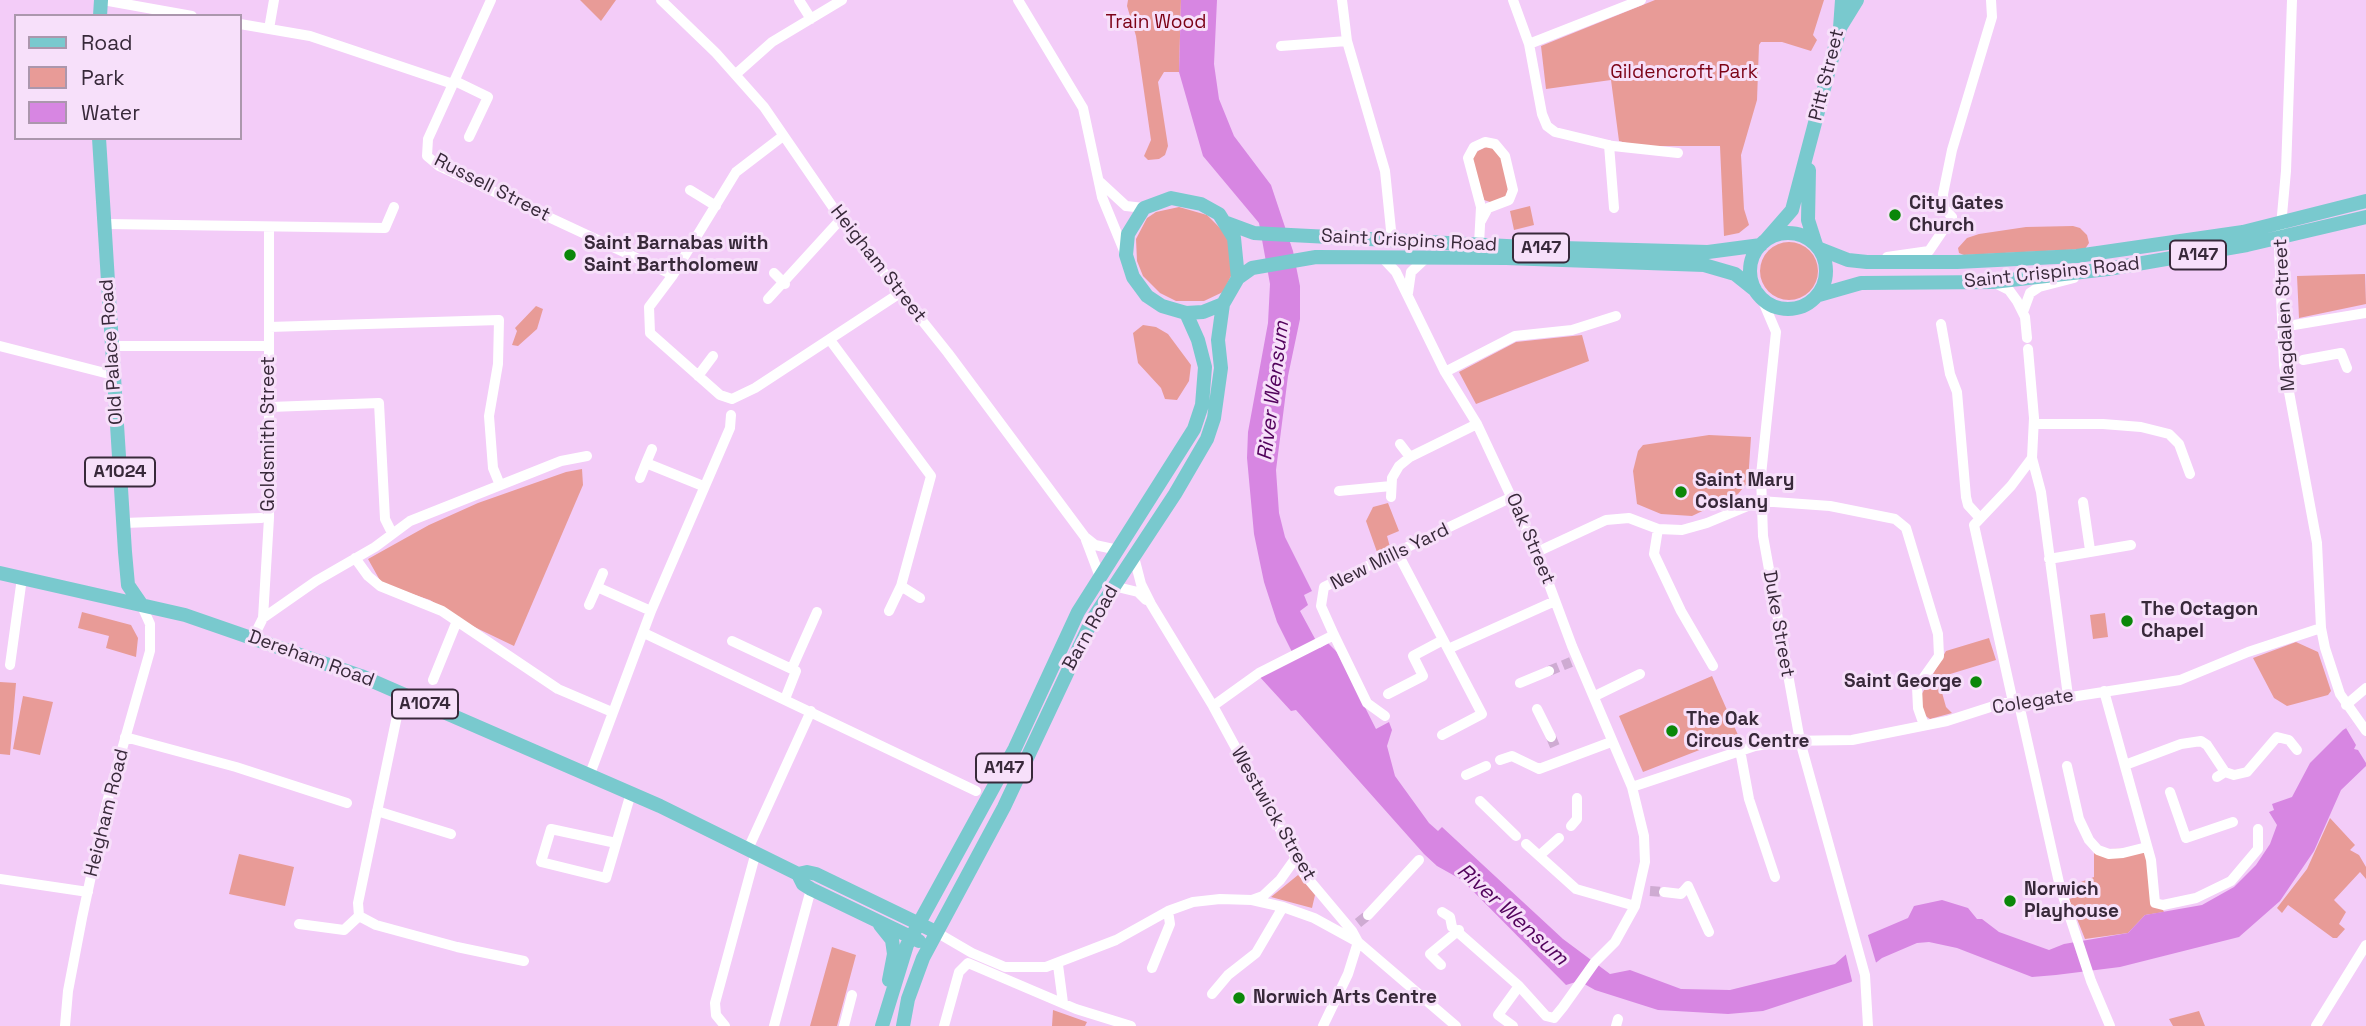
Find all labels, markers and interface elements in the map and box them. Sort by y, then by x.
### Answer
park label: Train Wood [1106,12,1206,34]
legend [14,14,242,140]
street label: Pitt Street [1805,27,1849,123]
text: Road [81,29,133,56]
park label: Gildencroft Park [1610,62,1758,84]
text: Park [81,64,125,91]
text: Water [81,99,140,126]
street label: Russell Street [430,149,554,227]
place label: City Gates Church [1909,193,2004,237]
street label: Heigham Street [825,201,931,327]
marker: City Gates Church [1887,207,1903,223]
street label: Saint Crispins Road [1320,225,1498,257]
place label: Saint Barnabas with Saint Bartholomew [584,233,768,277]
road number: A147 [1513,234,1569,262]
street label: Magdalen Street [2270,238,2300,392]
road number: A147 [2170,241,2226,270]
marker: Saint Barnabas with Saint Bartholomew [562,247,578,263]
street label: Saint Crispins Road [1963,252,2141,294]
street label: Old Palace Road [96,278,128,426]
water label: River Wensum [1253,320,1295,462]
street label: Goldsmith Street [258,356,280,512]
road number: A1024 [85,458,155,486]
place label: Saint Mary Coslany [1695,470,1794,514]
marker: Saint Mary Coslany [1673,484,1689,500]
street label: Oak Street [1501,490,1559,588]
street label: New Mills Yard [1327,518,1453,596]
street label: Duke Street [1757,569,1799,679]
street label: Barn Road [1058,581,1124,675]
place label: The Octagon Chapel [2141,599,2258,643]
marker: The Octagon Chapel [2119,613,2135,629]
street label: Dereham Road [245,626,377,692]
place label: Saint George [1844,671,1962,693]
marker: Saint George [1968,674,1984,690]
street label: Colegate [1991,684,2075,720]
road number: A1074 [392,690,458,718]
place label: The Oak Circus Centre [1686,709,1810,753]
marker: The Oak Circus Centre [1664,723,1680,739]
street label: Westwick Street [1225,743,1321,885]
street label: Heigham Road [80,747,134,879]
road number: A147 [976,754,1032,782]
water label: River Wensum [1451,859,1573,971]
place label: Norwich Playhouse [2024,879,2119,923]
marker: Norwich Playhouse [2002,893,2018,909]
place label: Norwich Arts Centre [1253,987,1437,1009]
marker: Norwich Arts Centre [1231,990,1247,1006]

